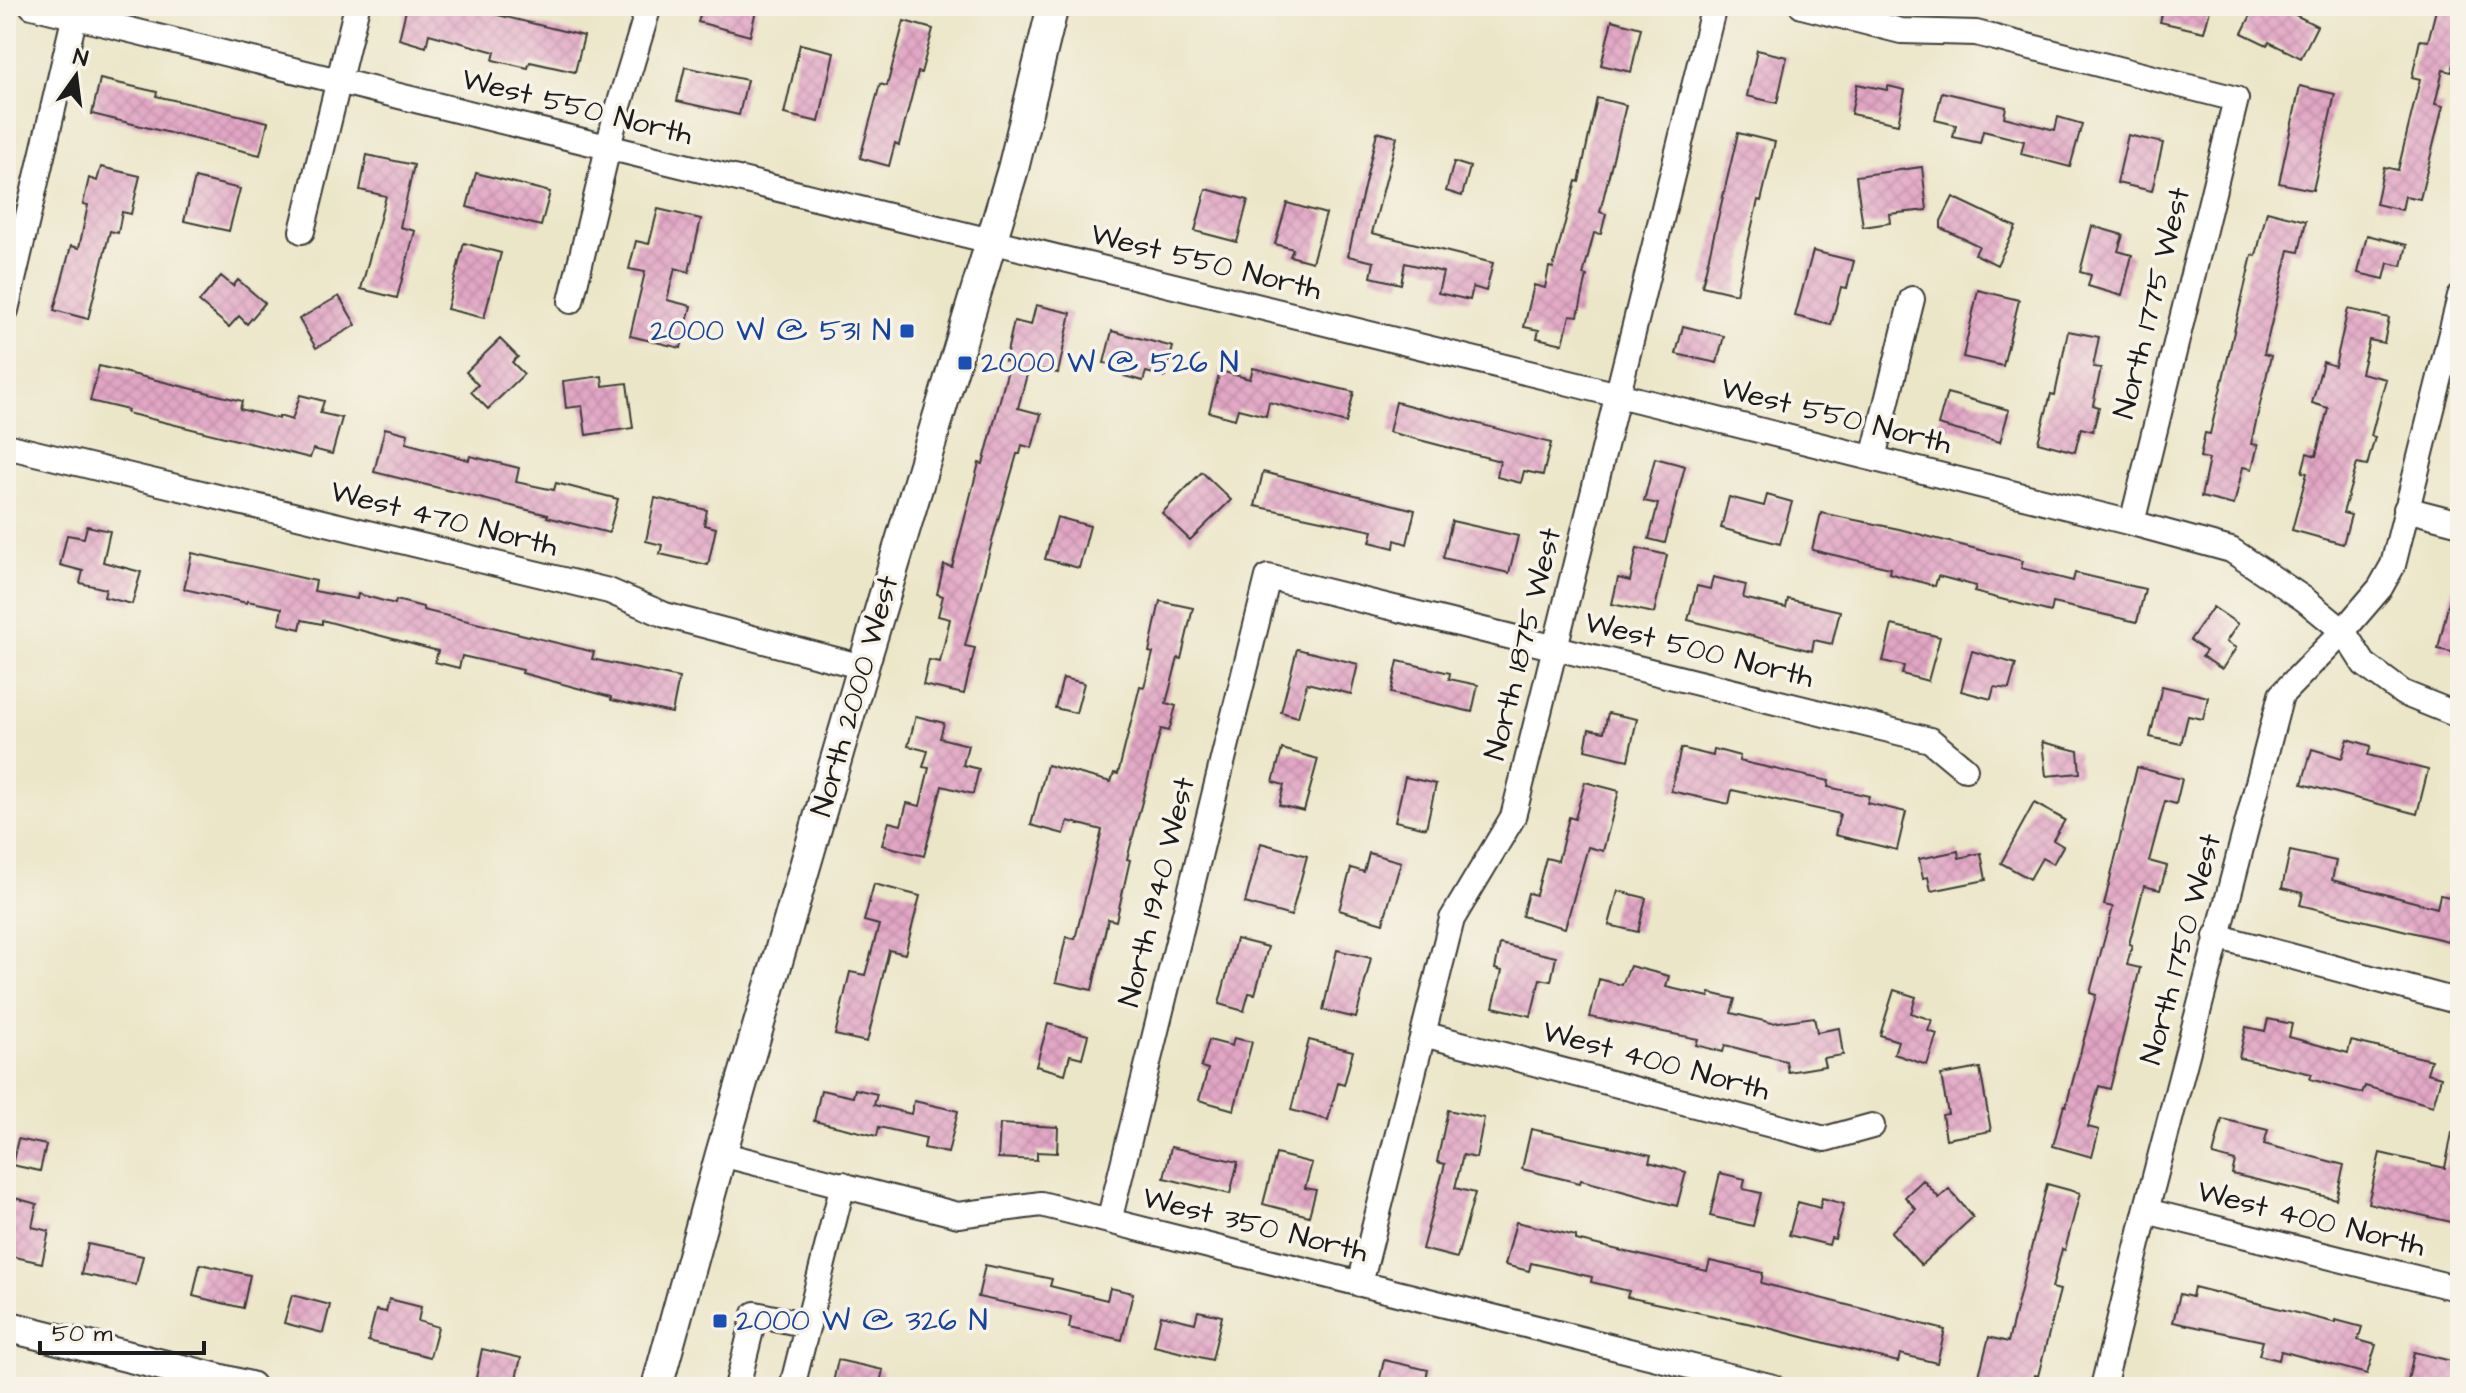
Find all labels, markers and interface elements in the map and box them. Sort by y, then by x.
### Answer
north arrow [36,36,116,116]
text: N [70,41,91,75]
street label: West 550 North [457,58,697,156]
street label: North 1775 West [2103,183,2201,423]
street label: West 550 North [1086,213,1326,311]
place label: 2000 W @ 531 N [650,310,891,352]
marker: 2000 W @ 531 N [898,322,916,340]
place label: 2000 W @ 526 N [981,342,1239,384]
marker: 2000 W @ 526 N [956,354,974,372]
street label: West 550 North [1716,367,1956,465]
street label: West 470 North [326,470,562,568]
street label: North 1875 West [1474,524,1572,764]
street label: North 2000 West [801,571,909,821]
street label: West 500 North [1580,601,1818,699]
street label: North 1940 West [1108,773,1206,1011]
street label: North 1750 West [2130,829,2232,1069]
street label: West 400 North [1538,1011,1774,1111]
street label: West 400 North [2193,1170,2429,1268]
street label: West 350 North [1138,1177,1372,1273]
place label: 2000 W @ 326 N [736,1300,988,1342]
scale bar [40,1305,204,1355]
marker: 2000 W @ 326 N [711,1312,729,1330]
text: 50 m [52,1317,113,1351]

